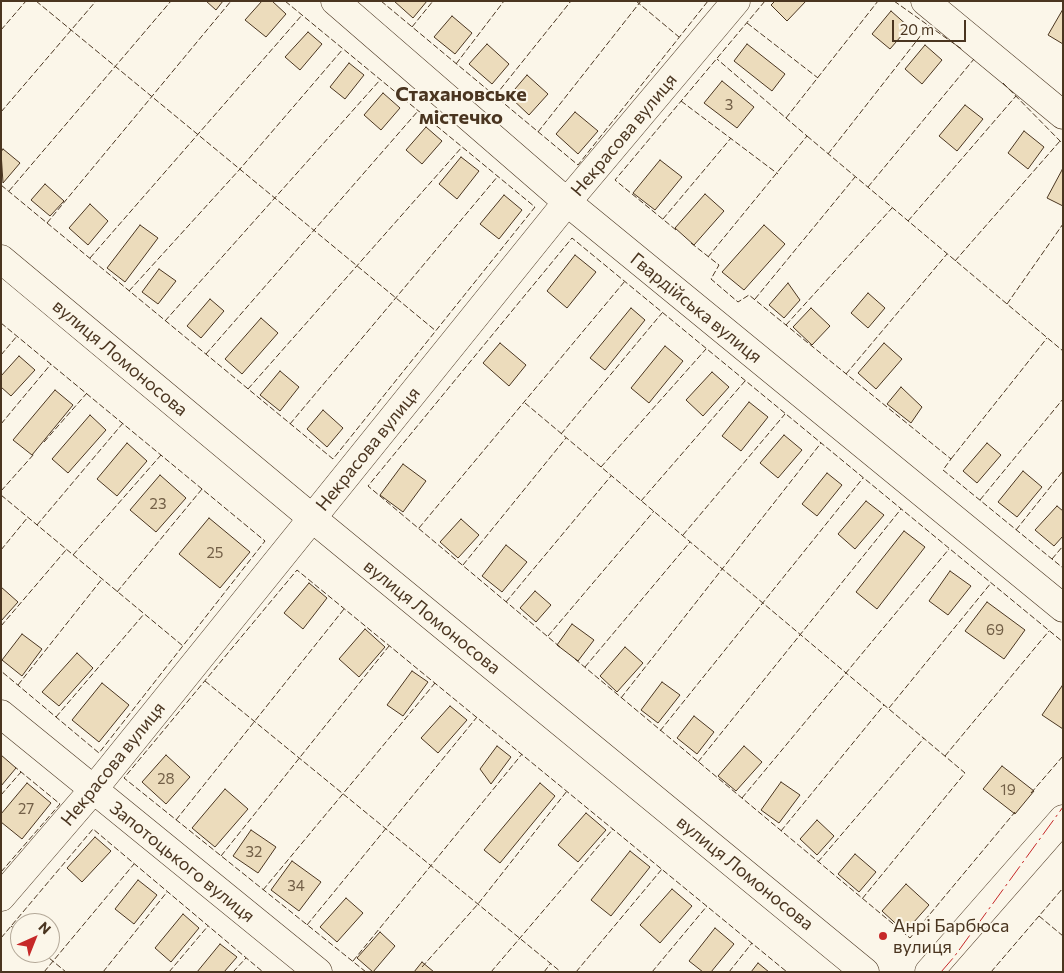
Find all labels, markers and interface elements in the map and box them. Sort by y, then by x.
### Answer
scale bar [894,10,968,42]
text: 20 m [900,20,934,38]
street label: Некрасова вулиця [566,69,682,201]
district label: Стахановське містечко [395,82,527,129]
house number: 3 [725,96,733,114]
street label: Гвардійська вулиця [626,248,766,368]
street label: вулиця Ломоносова [48,295,192,421]
street label: Некрасова вулиця [311,383,425,515]
house number: 23 [150,495,166,513]
house number: 25 [207,544,223,562]
street label: вулиця Ломоносова [359,555,505,679]
house number: 69 [986,621,1004,639]
street label: Некрасова вулиця [56,698,170,830]
house number: 28 [157,770,175,788]
house number: 19 [1000,781,1016,799]
street label: Запотоцького вулиця [105,797,259,927]
house number: 27 [18,800,34,818]
street label: вулиця Ломоносова [672,811,818,935]
house number: 32 [246,843,262,861]
house number: 34 [287,877,305,895]
north arrow [10,913,60,963]
place label: Анрі Барбюса вулиця [893,915,1009,958]
text: N [35,918,55,937]
marker: Анрі Барбюса вулиця [877,930,889,942]

